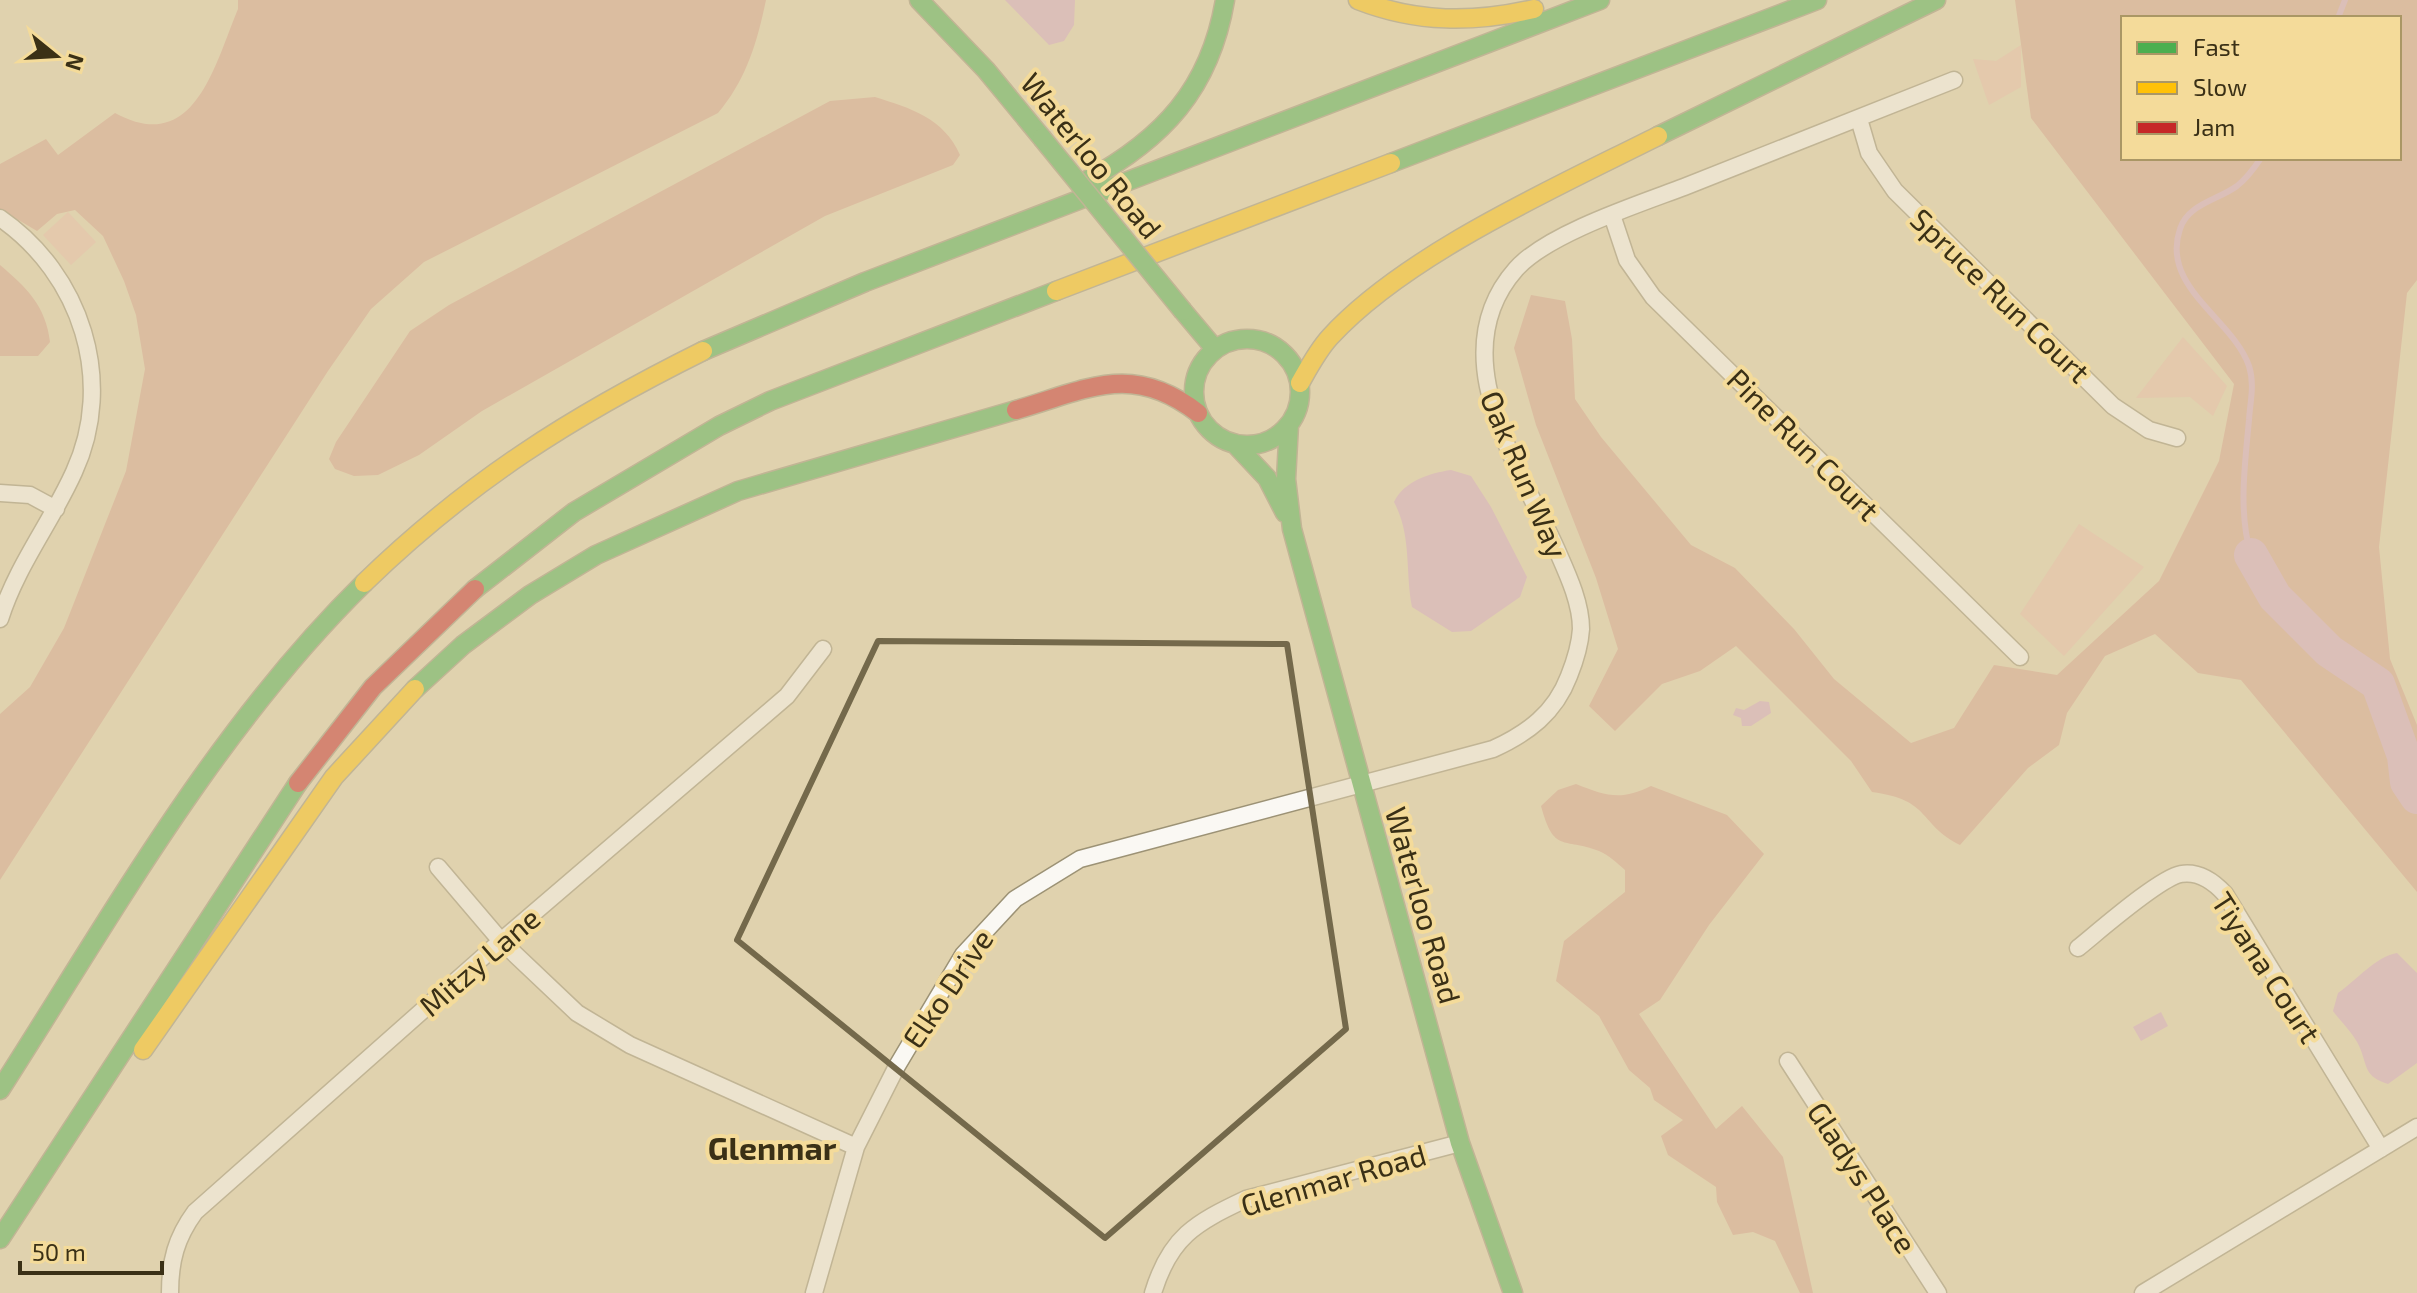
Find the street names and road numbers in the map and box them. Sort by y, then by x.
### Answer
street label: Waterloo Road [1014,65,1170,245]
street label: Spruce Run Court [1904,200,2098,390]
street label: Pine Run Court [1721,361,1887,527]
street label: Oak Run Way [1474,385,1576,563]
street label: Waterloo Road [1379,803,1469,1007]
street label: Tiyana Court [2205,885,2329,1049]
street label: Mitzy Lane [411,899,547,1023]
street label: Elko Drive [894,922,1000,1054]
street label: Gladys Place [1801,1095,1925,1259]
street label: Glenmar Road [1236,1135,1430,1223]

